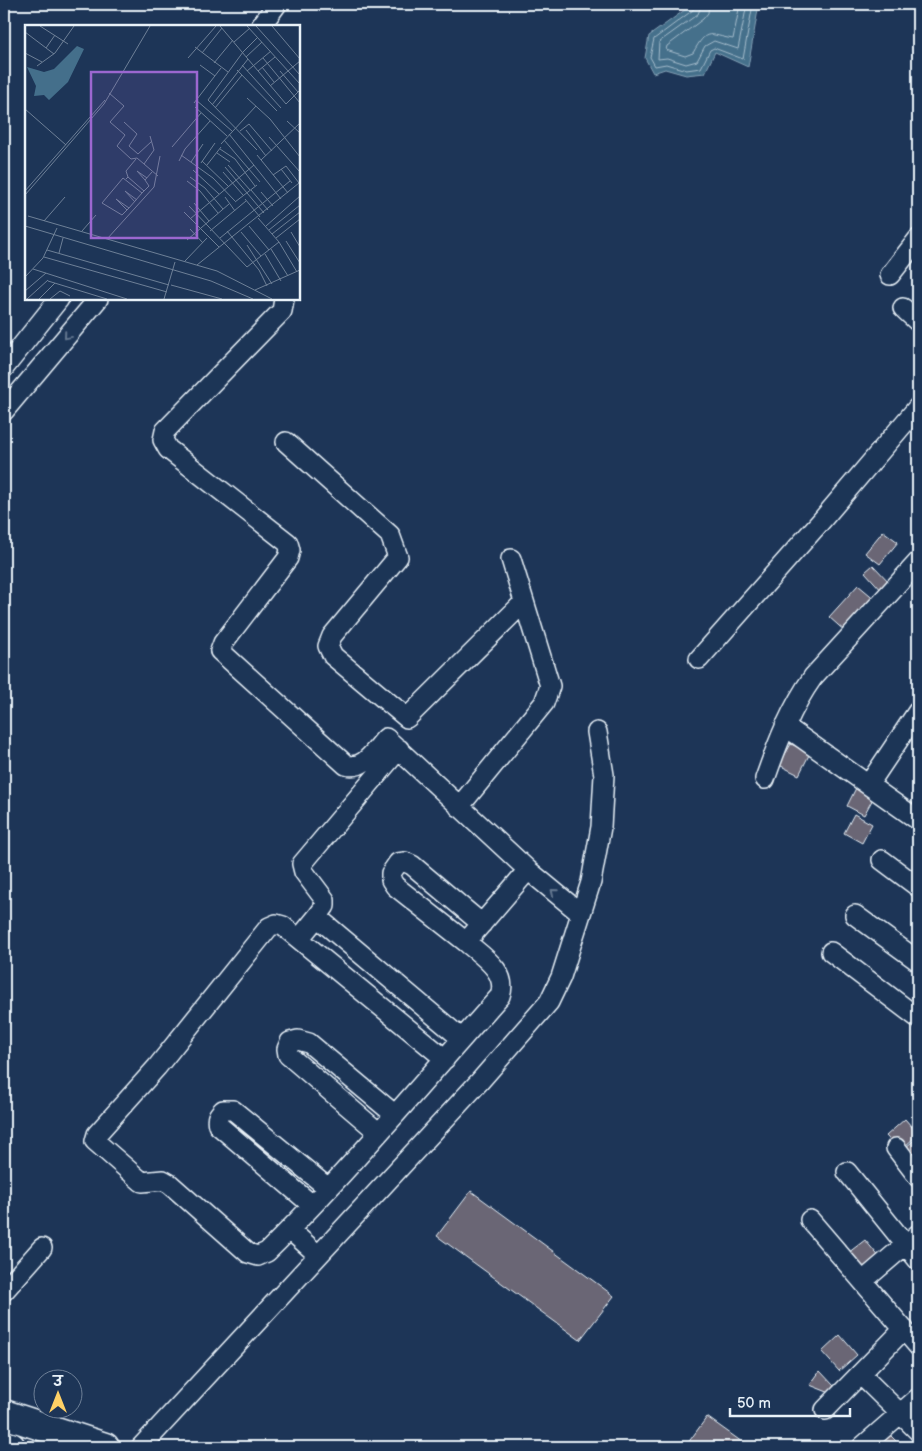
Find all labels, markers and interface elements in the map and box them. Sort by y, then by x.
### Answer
inset map [25,25,300,300]
one-way arrow [64,330,72,339]
one-way arrow [551,889,560,897]
north arrow [32,1368,82,1418]
text: उ [51,1373,64,1390]
scale bar [730,1386,850,1418]
text: 50 m [737,1394,771,1413]

